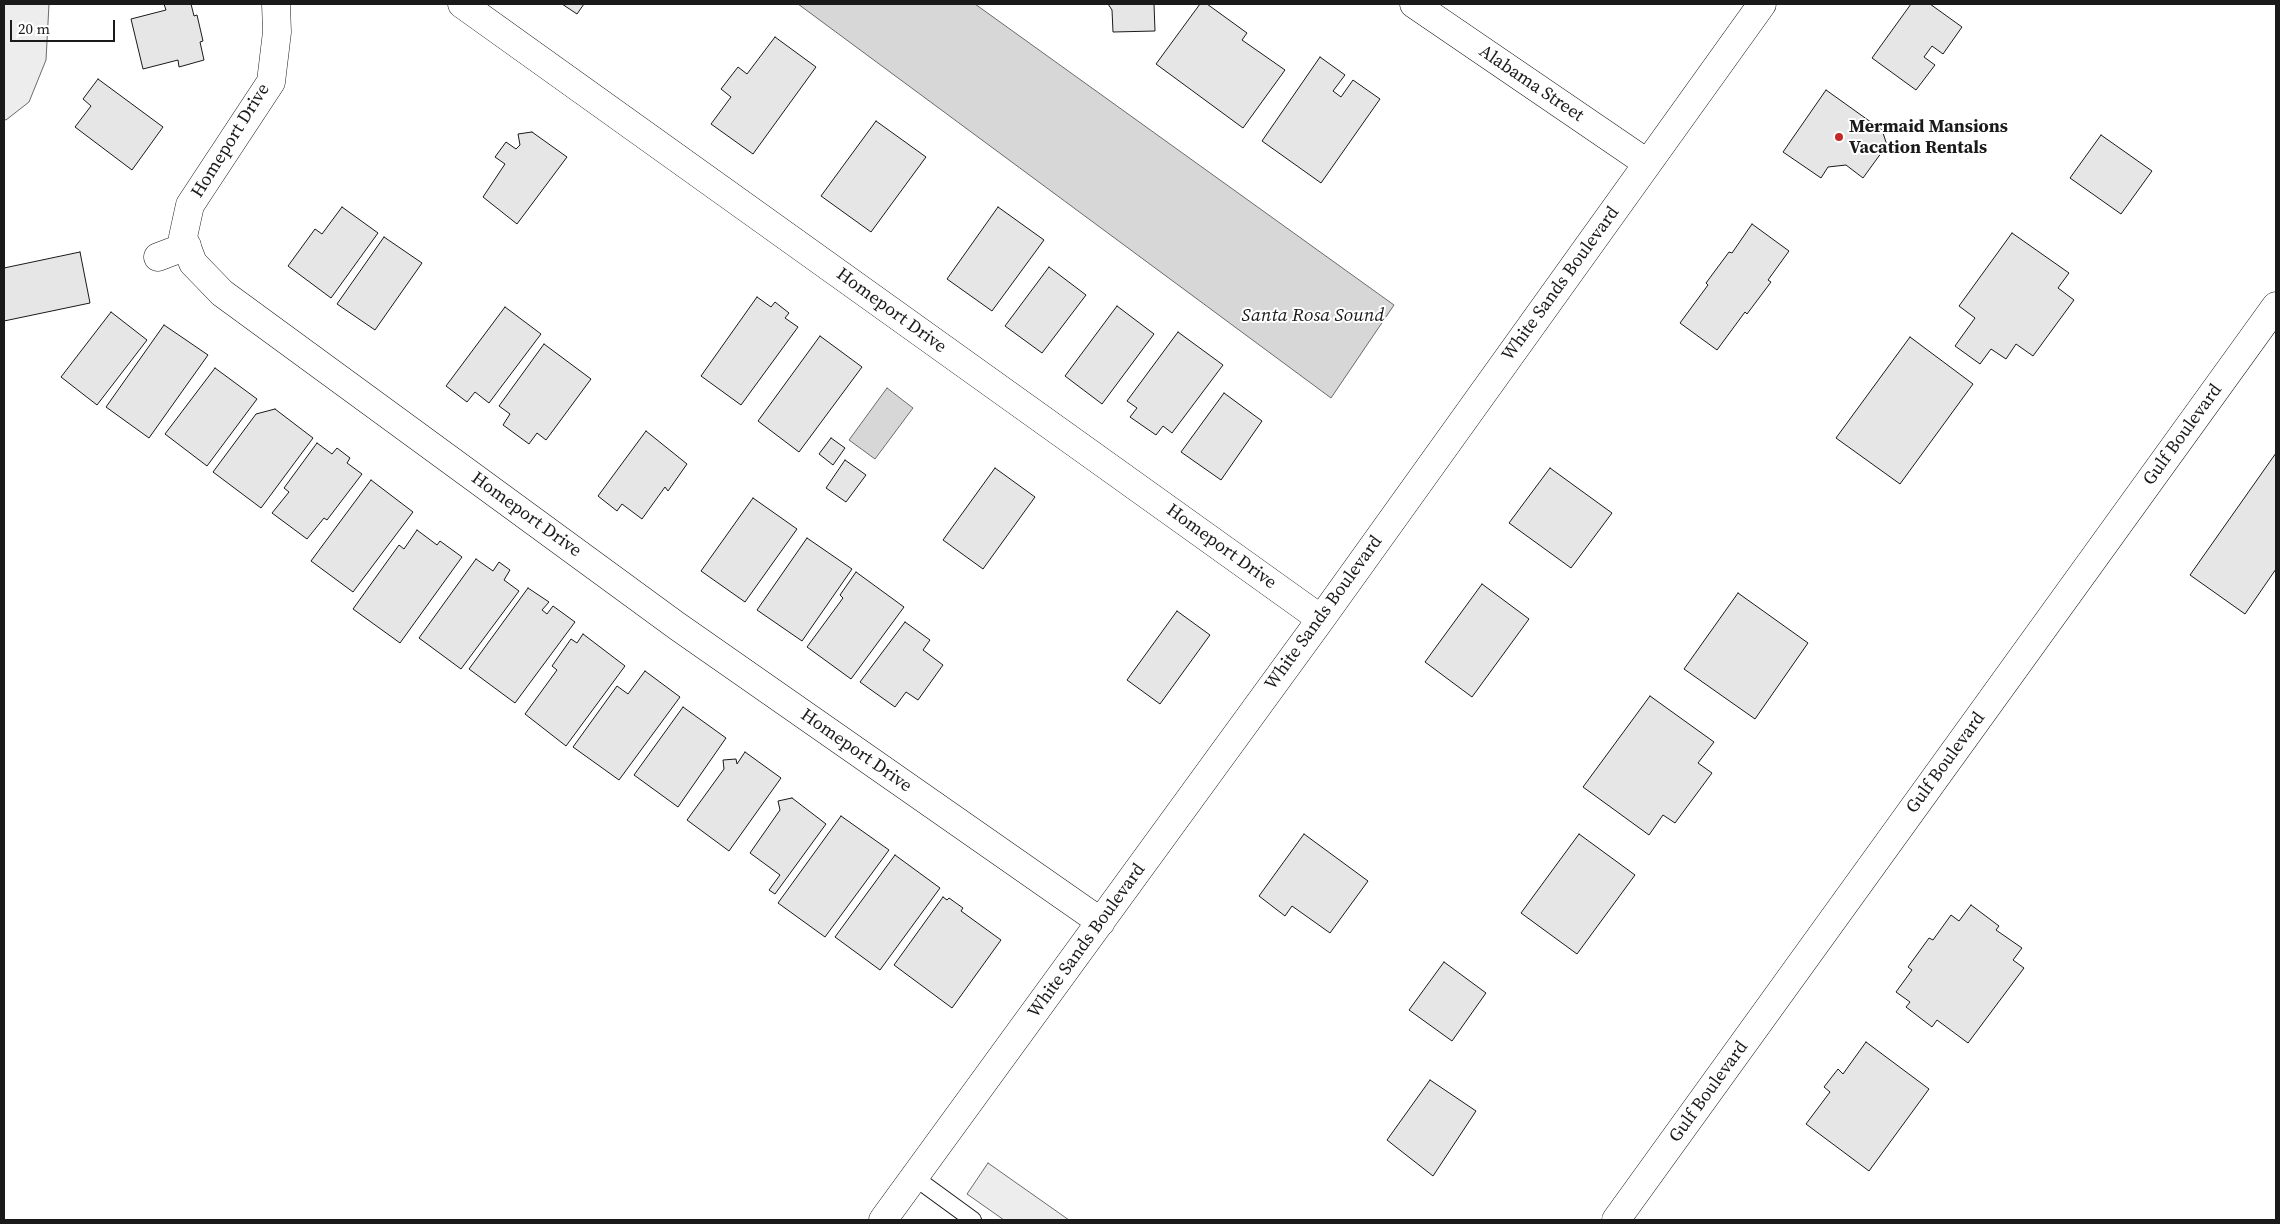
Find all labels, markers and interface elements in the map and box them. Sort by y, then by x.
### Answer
scale bar [12,10,118,42]
text: 20 m [18,18,50,39]
street label: Alabama Street [1474,41,1588,127]
street label: Homeport Drive [187,80,275,202]
place label: Mermaid Mansions Vacation Rentals [1849,116,2008,158]
marker: Mermaid Mansions Vacation Rentals [1833,131,1845,143]
street label: White Sands Boulevard [1498,203,1624,365]
street label: Homeport Drive [832,264,950,358]
water label: Santa Rosa Sound [1242,305,1384,327]
street label: Gulf Boulevard [2139,380,2227,490]
street label: Homeport Drive [467,468,585,562]
street label: Homeport Drive [1162,500,1280,594]
street label: White Sands Boulevard [1261,532,1387,694]
street label: Homeport Drive [796,705,916,797]
street label: Gulf Boulevard [1902,708,1990,818]
street label: White Sands Boulevard [1024,860,1150,1022]
street label: Gulf Boulevard [1665,1037,1753,1147]

